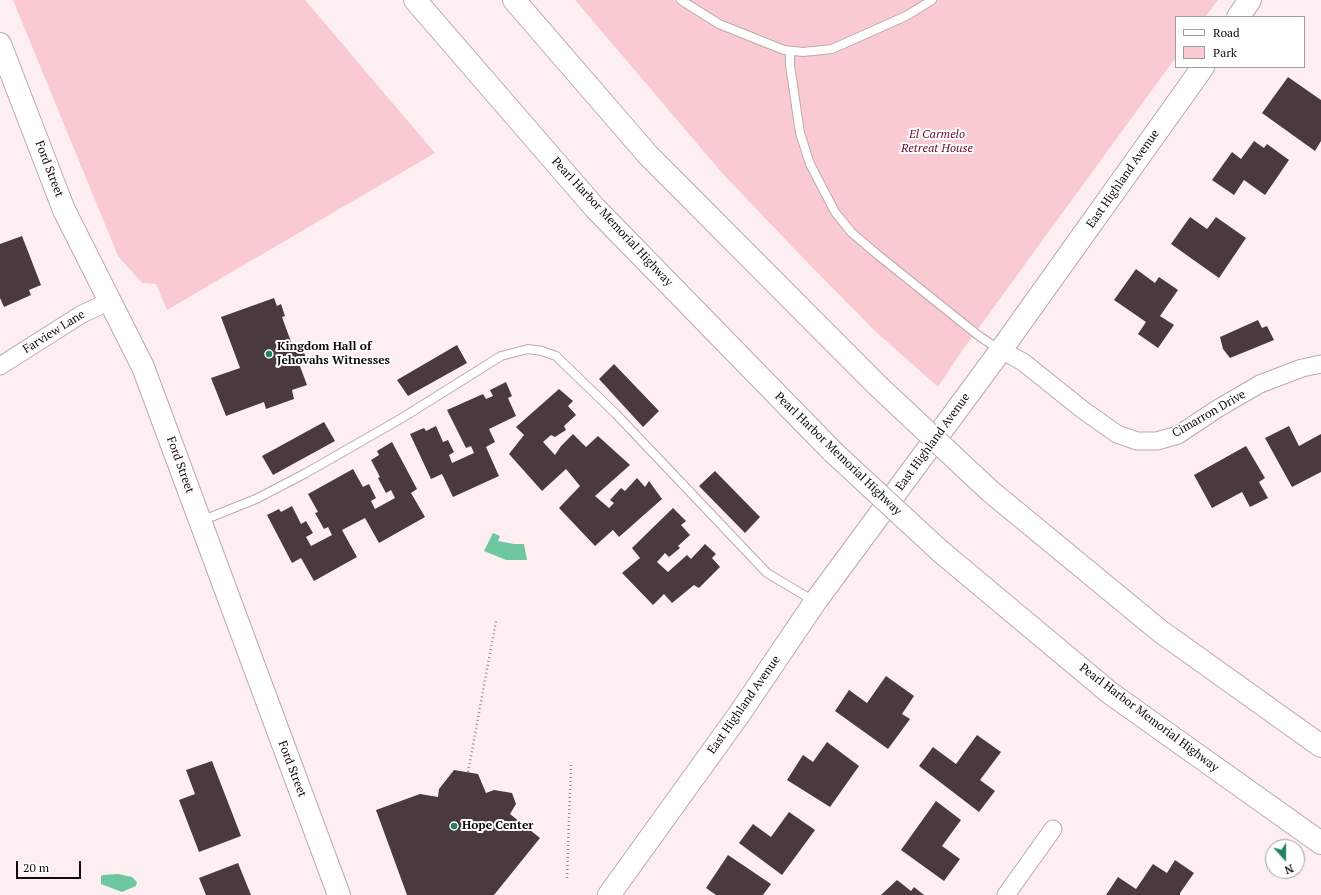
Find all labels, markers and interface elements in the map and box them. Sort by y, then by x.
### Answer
legend [1175,16,1305,68]
text: Road [1213,25,1240,40]
text: Park [1213,45,1237,60]
street label: East Highland Avenue [1084,127,1162,231]
park label: El Carmelo Retreat House [901,128,973,156]
street label: Ford Street [32,139,66,199]
street label: Pearl Harbor Memorial Highway [548,155,676,289]
street label: Farview Lane [20,307,88,357]
place label: Kingdom Hall of Jehovahs Witnesses [277,340,390,368]
marker: Kingdom Hall of Jehovahs Witnesses [264,349,274,359]
street label: Cimarron Drive [1170,387,1248,441]
street label: Pearl Harbor Memorial Highway [772,389,904,519]
street label: East Highland Avenue [893,390,973,494]
street label: Ford Street [163,435,197,495]
street label: East Highland Avenue [705,653,783,757]
street label: Pearl Harbor Memorial Highway [1076,661,1222,775]
street label: Ford Street [275,739,309,799]
place label: Hope Center [462,819,533,833]
marker: Hope Center [449,821,459,831]
north arrow [1265,839,1305,879]
scale bar [18,853,83,879]
text: 20 m [23,860,49,875]
text: N [1283,861,1295,877]

